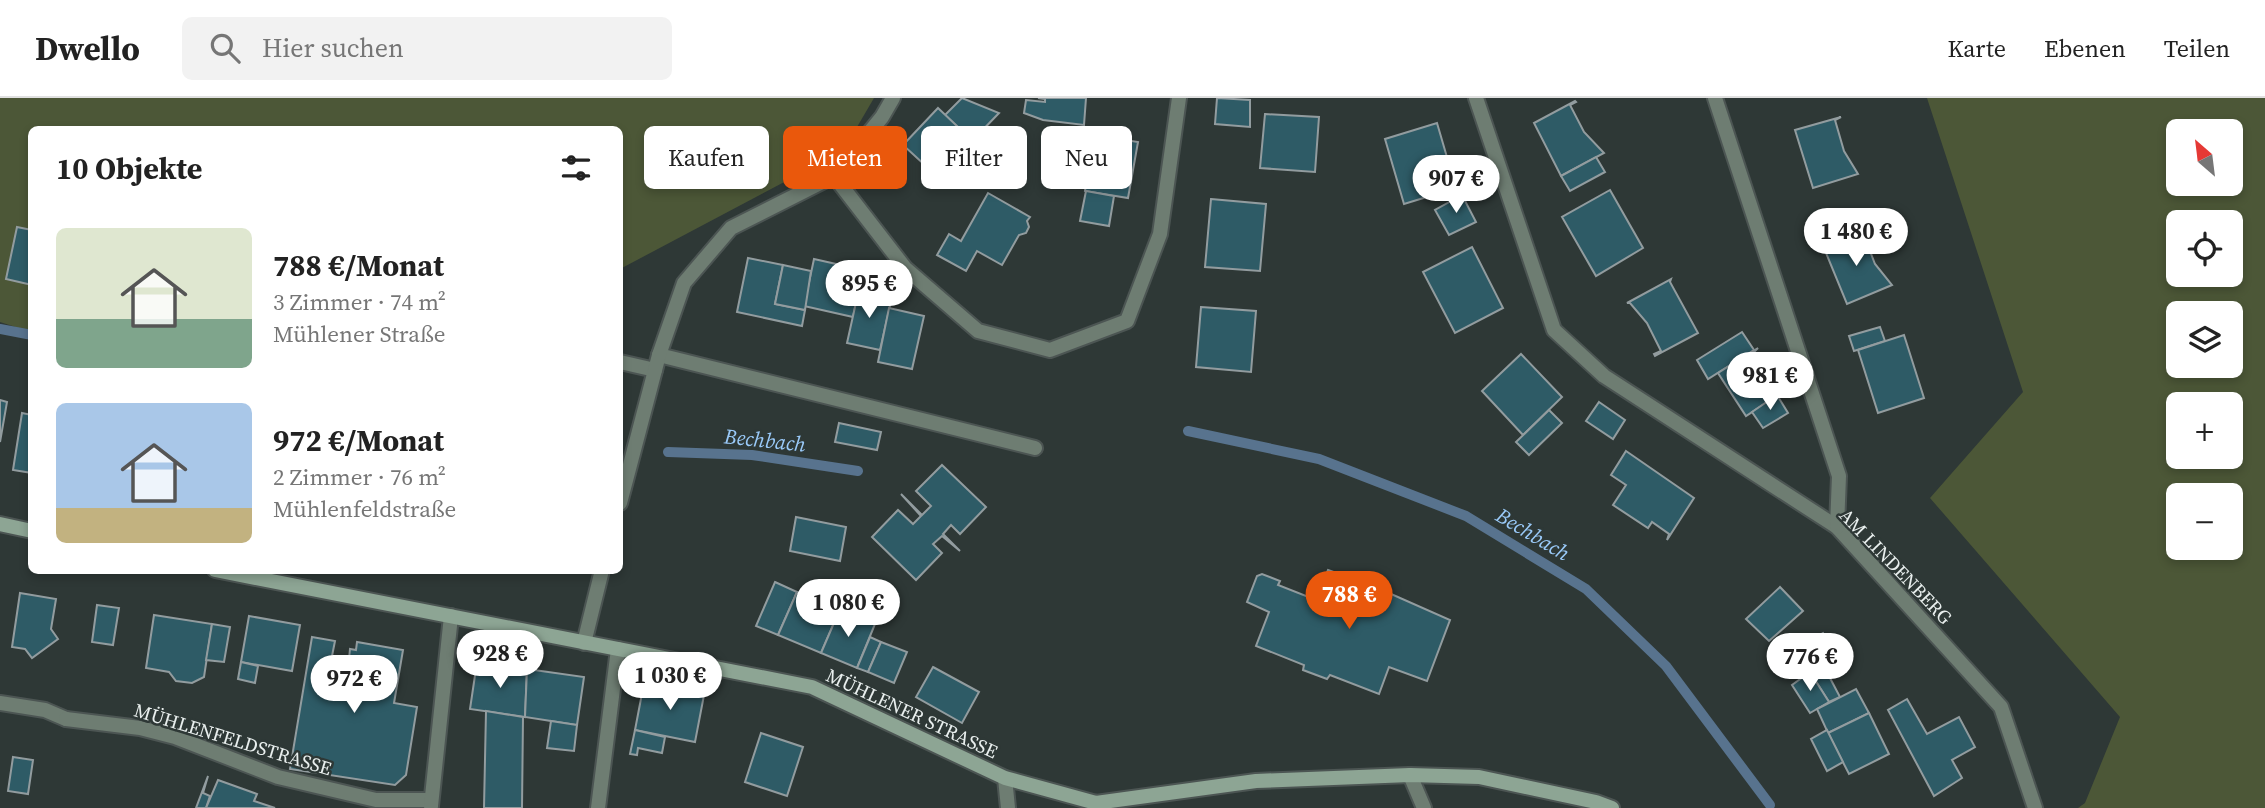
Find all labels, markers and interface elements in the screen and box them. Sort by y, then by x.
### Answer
search box [182,17,672,80]
text: Dwello [35,26,140,71]
icon: search [206,29,244,67]
text: Hier suchen [262,30,404,66]
text: Karte [1947,32,2006,65]
text: Ebenen [2044,32,2126,65]
text: Teilen [2164,32,2230,65]
north arrow [2166,119,2244,196]
map controls [2166,119,2243,560]
chip: Kaufen [644,126,769,189]
chip: Mieten [783,126,907,189]
chip: Filter [921,126,1027,189]
chip: Neu [1041,126,1132,189]
text: 10 Objekte [56,148,202,189]
icon: filters [557,149,595,187]
pin: 907 € [1407,156,1505,215]
text: 907 € [1429,162,1483,194]
pin: 1 480 € [1791,208,1921,268]
button: locate [2166,210,2243,287]
text: 1 480 € [1820,215,1892,247]
text: 788 €/Monat [273,245,444,286]
icon: home [112,256,196,340]
pin: 895 € [820,260,918,320]
text: 895 € [842,267,896,299]
text: 3 Zimmer · 74 m² [273,286,446,318]
button: layers [2166,301,2243,378]
text: Mühlener Straße [273,318,445,350]
pin: 981 € [1721,352,1819,412]
text: 981 € [1743,359,1797,391]
button: + [2166,392,2243,469]
text: 972 €/Monat [273,420,444,461]
water label: Bechbach [722,421,808,459]
icon: home [112,431,196,515]
text: 2 Zimmer · 76 m² [273,461,446,493]
button: − [2166,483,2243,560]
text: Mühlenfeldstraße [273,493,456,525]
water label: Bechbach [1490,500,1576,568]
street label: AM LINDENBERG [1834,502,1958,630]
pin: 788 € [1300,572,1398,631]
text: 788 € [1322,578,1376,610]
pin: 1 080 € [783,580,913,639]
text: 1 080 € [812,586,884,618]
pin: 928 € [451,630,549,690]
pin: 776 € [1761,634,1859,693]
text: 928 € [473,637,527,669]
text: 776 € [1783,640,1837,672]
pin: 1 030 € [605,652,735,712]
pin: 972 € [305,656,403,715]
text: 1 030 € [634,659,706,691]
text: 972 € [327,662,381,694]
street label: MÜHLENER STRASSE [822,662,1002,764]
street label: MÜHLENFELDSTRASSE [131,697,335,781]

